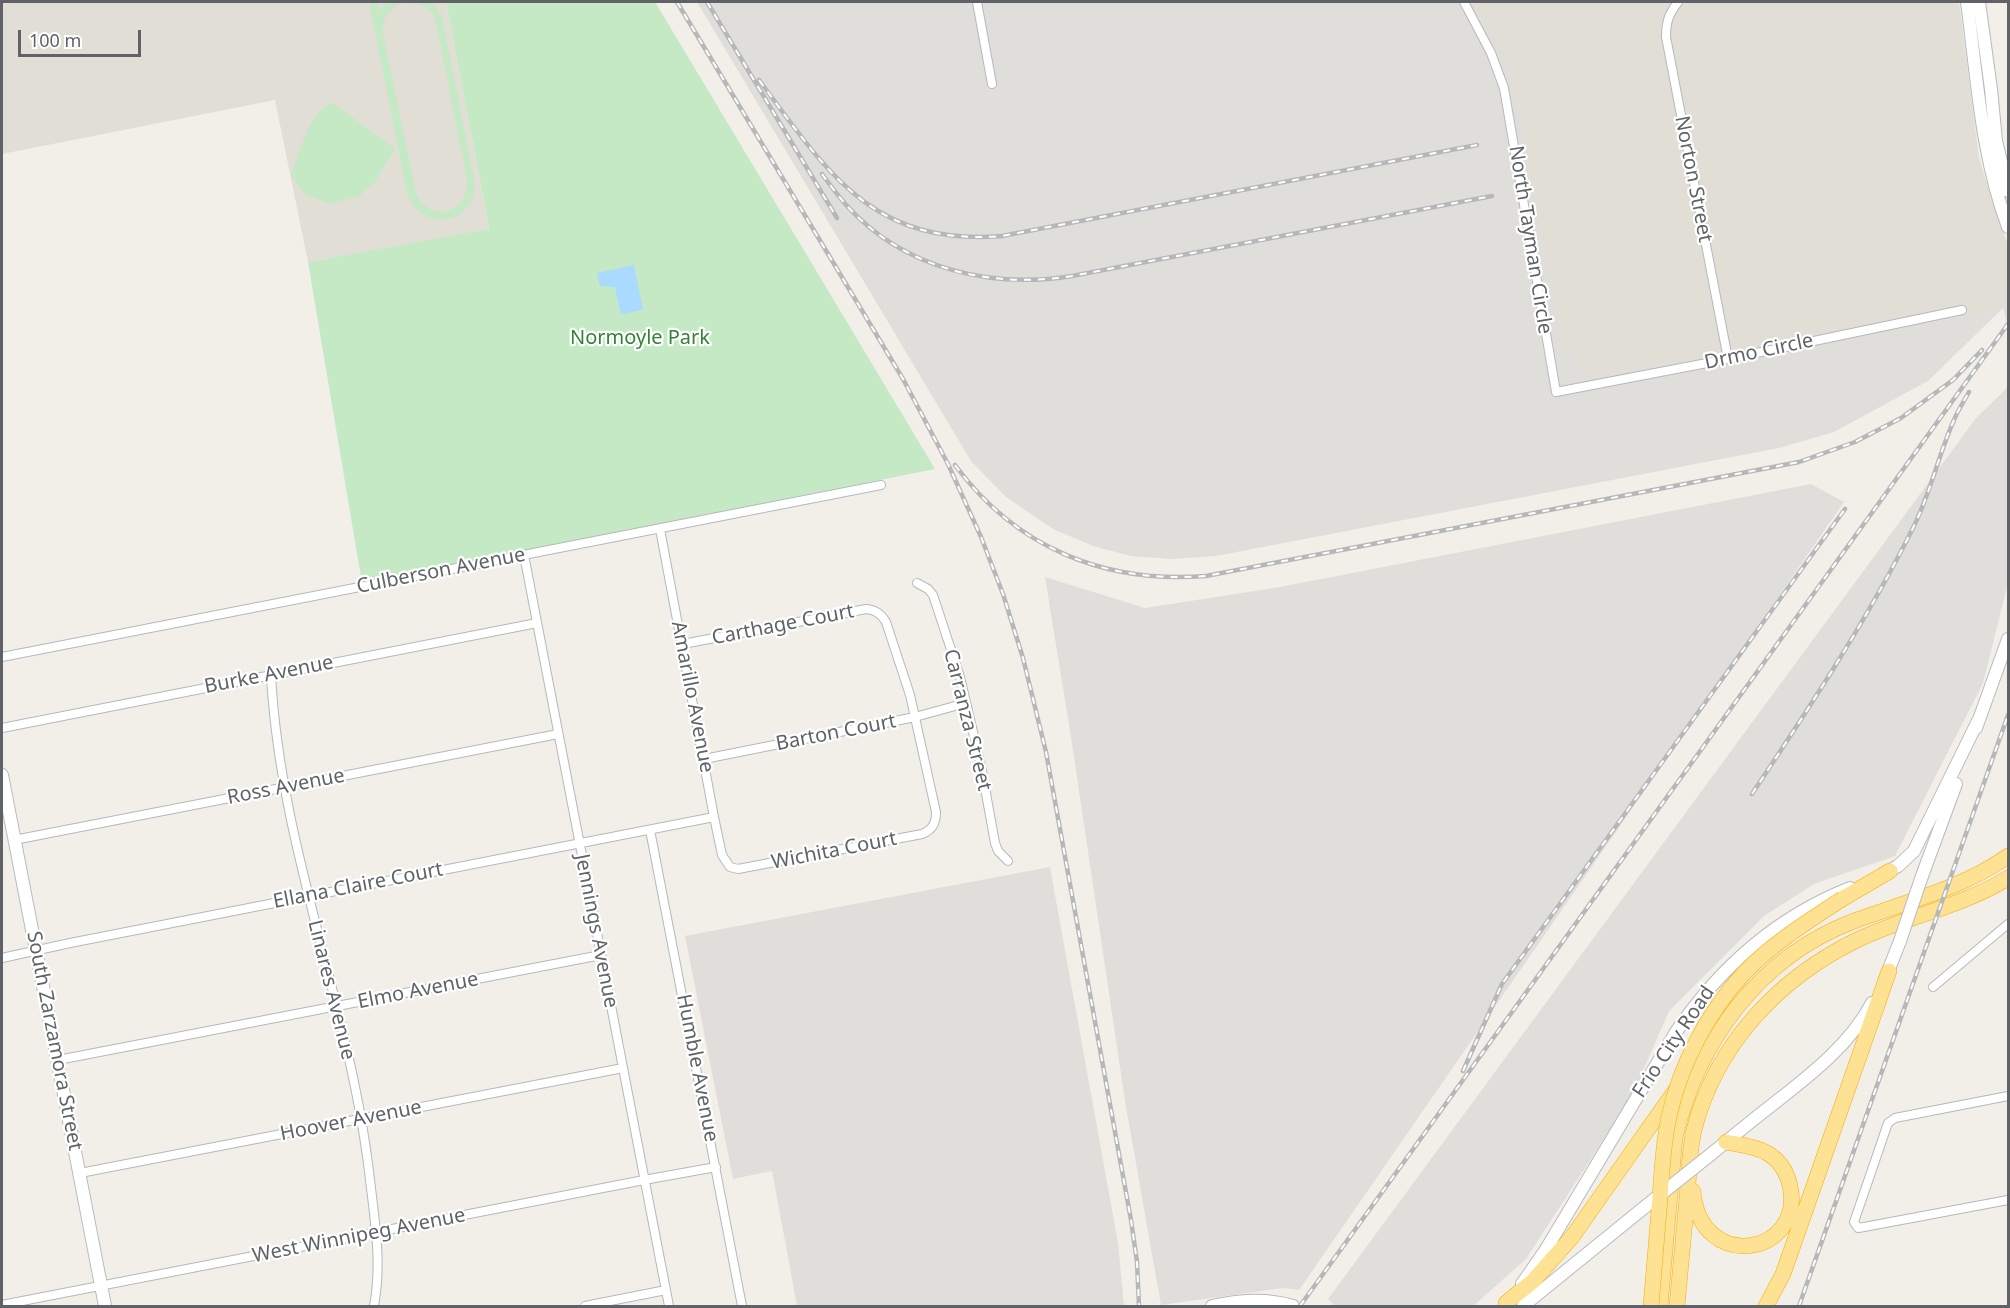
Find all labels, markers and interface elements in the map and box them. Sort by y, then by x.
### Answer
scale bar [21,18,144,56]
text: 100 m [29,28,81,52]
street label: Norton Street [1669,114,1717,244]
street label: North Tayman Circle [1503,144,1557,336]
park label: Normoyle Park [570,326,710,350]
street label: Drmo Circle [1702,329,1816,375]
street label: Culberson Avenue [355,543,527,599]
street label: Carthage Court [710,599,856,651]
street label: Amarillo Avenue [666,619,718,775]
street label: Carranza Street [938,647,996,793]
street label: Burke Avenue [202,651,336,699]
street label: Barton Court [774,710,898,756]
street label: Ross Avenue [225,764,347,810]
street label: Wichita Court [769,827,899,875]
street label: Jennings Avenue [569,852,623,1010]
street label: Ellana Claire Court [271,858,445,914]
street label: Linares Avenue [302,918,360,1062]
street label: South Zarzamora Street [21,929,87,1153]
street label: Elmo Avenue [356,968,480,1014]
street label: Frio City Road [1628,982,1720,1102]
street label: Humble Avenue [671,992,723,1144]
street label: Hoover Avenue [278,1096,424,1146]
street label: West Winnipeg Avenue [250,1204,468,1268]

